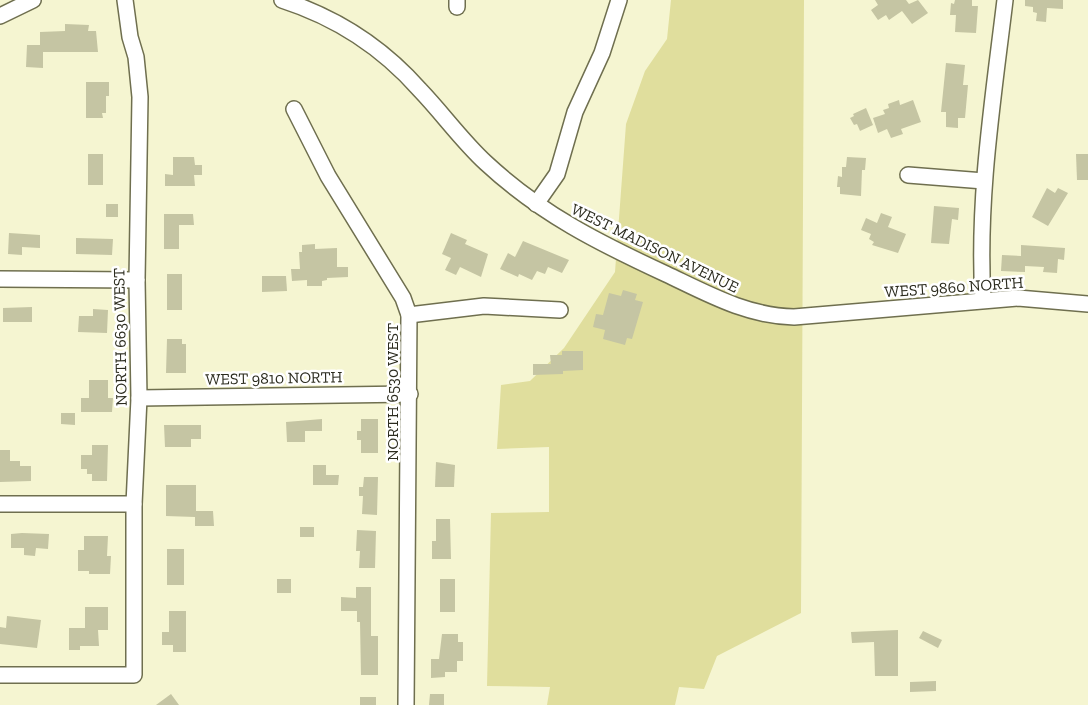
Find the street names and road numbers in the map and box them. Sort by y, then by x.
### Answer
street label: WEST MADISON AVENUE [568,199,742,297]
street label: NORTH 6630 WEST [109,268,131,406]
street label: WEST 9860 NORTH [884,273,1024,301]
street label: NORTH 6530 WEST [383,323,402,461]
street label: WEST 9810 NORTH [205,367,343,389]

